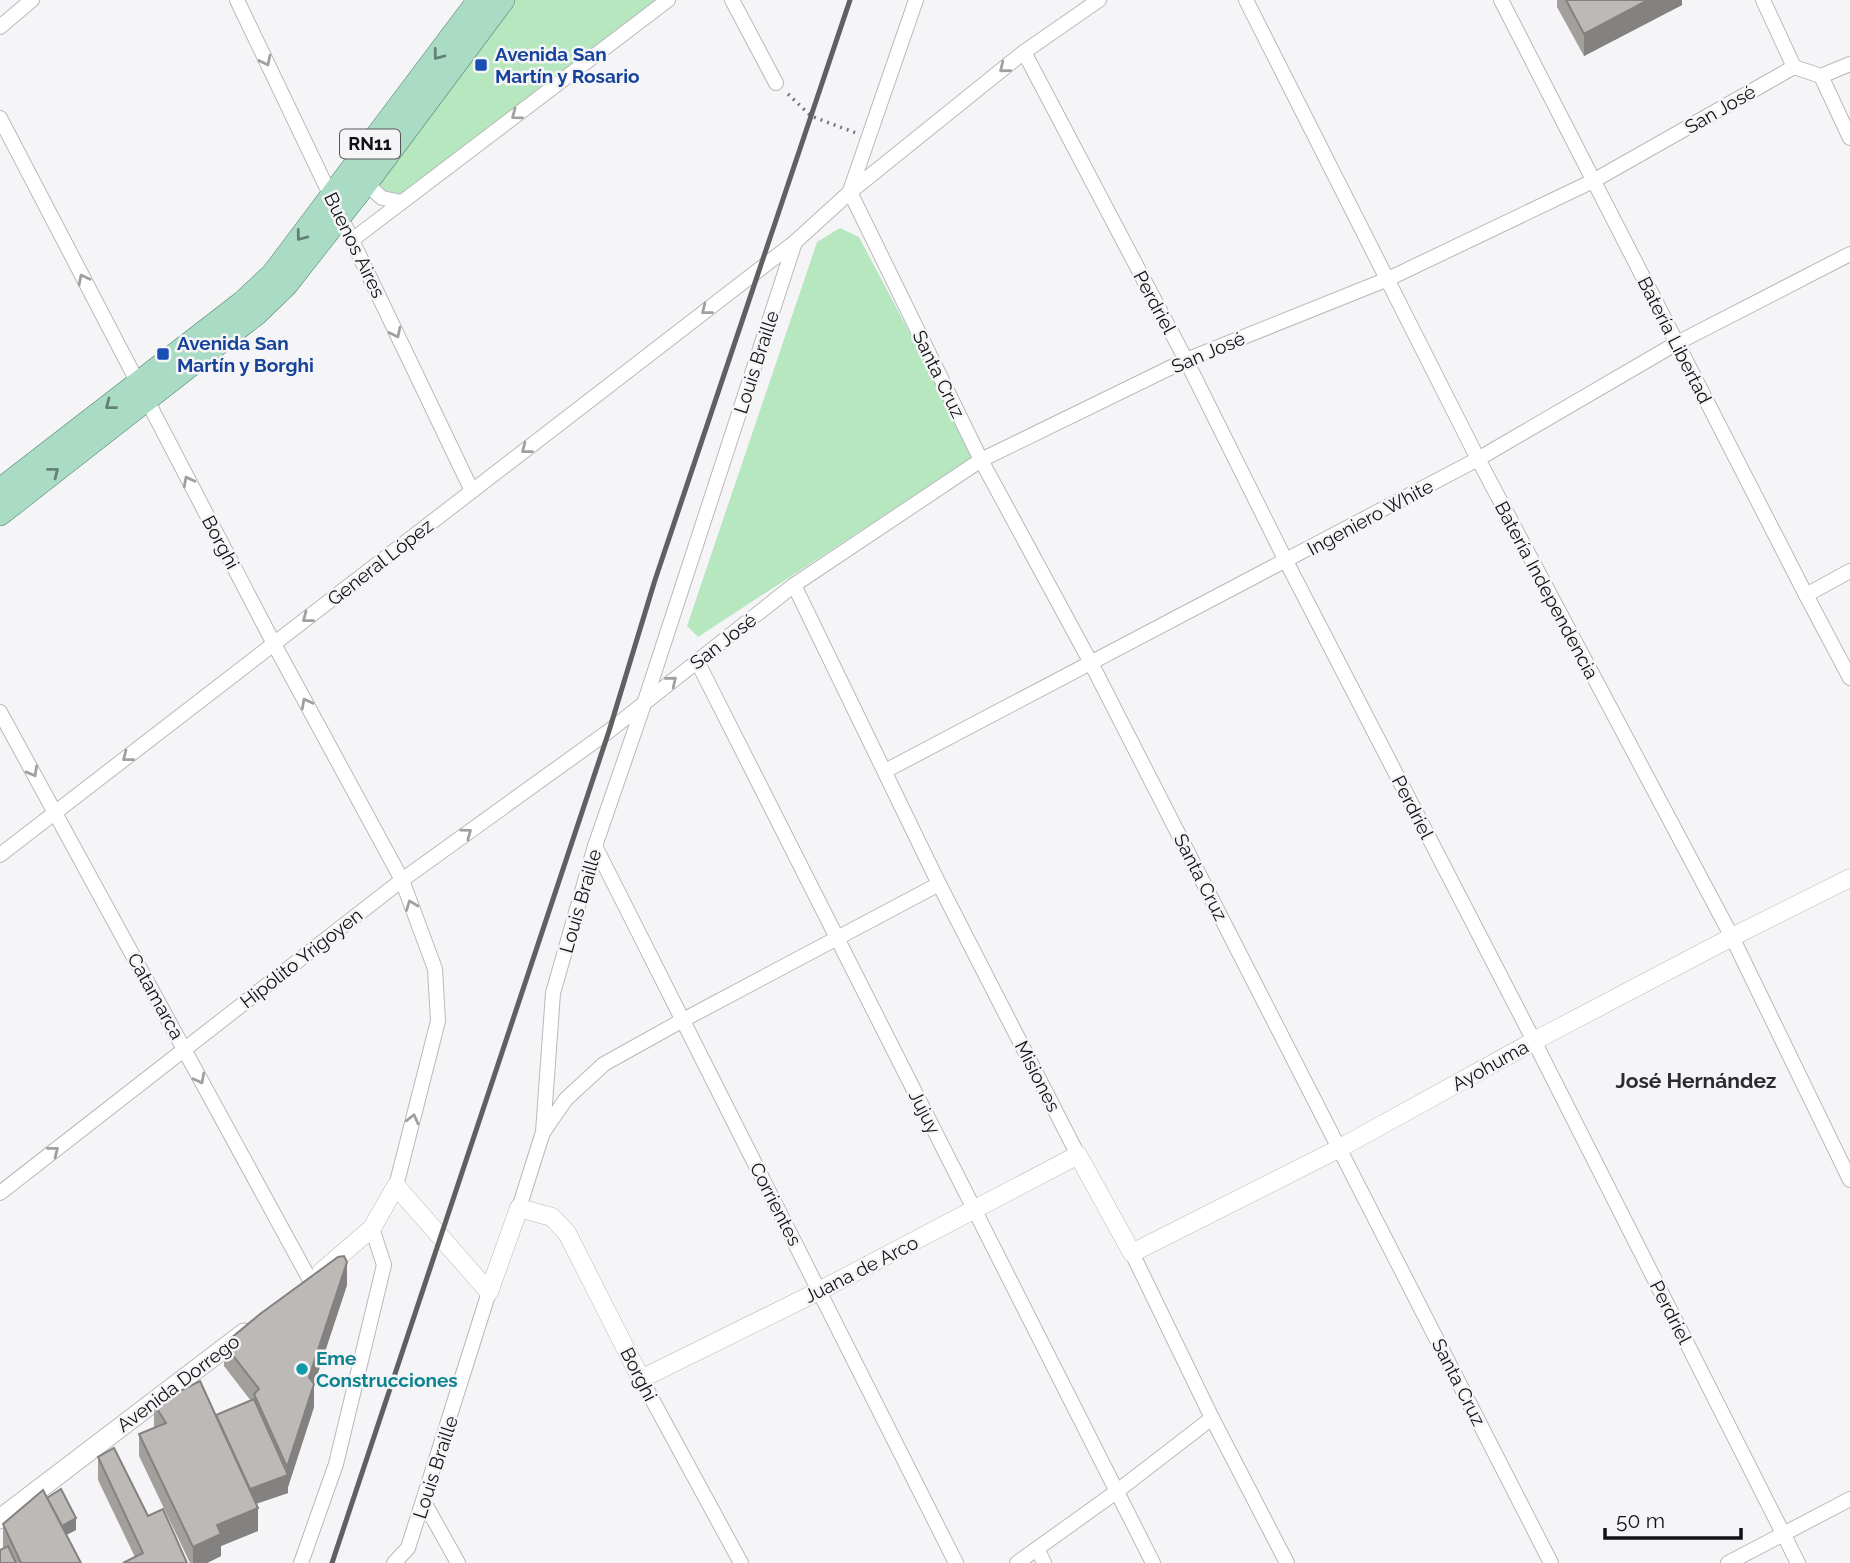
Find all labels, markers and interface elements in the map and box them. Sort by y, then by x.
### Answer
place label: Avenida San Martín y Rosario [495,43,640,87]
one-way arrow [433,47,446,59]
one-way arrow [258,54,272,67]
marker: Avenida San Martín y Rosario [473,57,489,73]
one-way arrow [1000,60,1012,73]
street label: San José [1681,80,1759,138]
one-way arrow [511,107,524,120]
road number: RN11 [340,130,400,159]
street label: Buenos Aires [320,189,390,301]
one-way arrow [297,229,309,241]
street label: Perdriel [1129,267,1181,338]
street label: Batería Libertad [1634,273,1716,407]
one-way arrow [78,274,92,286]
one-way arrow [701,302,714,315]
street label: Louis Braille [729,308,783,416]
one-way arrow [388,326,402,338]
street label: Santa Cruz [908,327,970,421]
street label: San José [1168,327,1248,377]
place label: Avenida San Martín y Borghi [177,332,314,376]
marker: Avenida San Martín y Borghi [155,346,171,362]
one-way arrow [106,396,118,409]
one-way arrow [521,441,534,454]
one-way arrow [46,467,58,480]
street label: Ingeniero White [1303,475,1437,559]
one-way arrow [183,476,196,488]
street label: Batería Independencia [1491,497,1603,683]
street label: Borghi [198,512,244,572]
street label: General López [323,514,437,610]
street label: San José [686,608,760,674]
one-way arrow [302,610,315,623]
one-way arrow [665,676,677,689]
one-way arrow [301,698,315,711]
one-way arrow [122,749,135,762]
one-way arrow [25,764,38,777]
street label: Perdriel [1388,772,1439,843]
one-way arrow [459,829,472,841]
street label: Santa Cruz [1170,830,1232,924]
street label: Louis Braille [555,847,605,955]
one-way arrow [406,900,420,912]
street label: Hipólito Yrigoyen [236,903,366,1013]
street label: Catamarca [123,949,189,1043]
street label: Ayohuma [1448,1035,1532,1095]
street label: Misiones [1011,1037,1065,1115]
district label: José Hernández [1616,1068,1776,1093]
one-way arrow [192,1071,206,1084]
street label: Jujuy [905,1086,945,1138]
one-way arrow [405,1114,419,1126]
one-way arrow [46,1146,58,1159]
street label: Corrientes [746,1159,806,1249]
street label: Juana de Arco [800,1231,922,1307]
street label: Perdriel [1646,1277,1697,1348]
street label: Avenida Dorrego [112,1330,244,1436]
street label: Santa Cruz [1428,1335,1490,1429]
street label: Borghi [616,1343,662,1405]
place label: Eme Construcciones [316,1347,458,1391]
marker: Eme Construcciones [294,1361,310,1377]
street label: Louis Braille [408,1413,462,1521]
scale bar [1605,1496,1742,1540]
text: 50 m [1616,1508,1665,1533]

